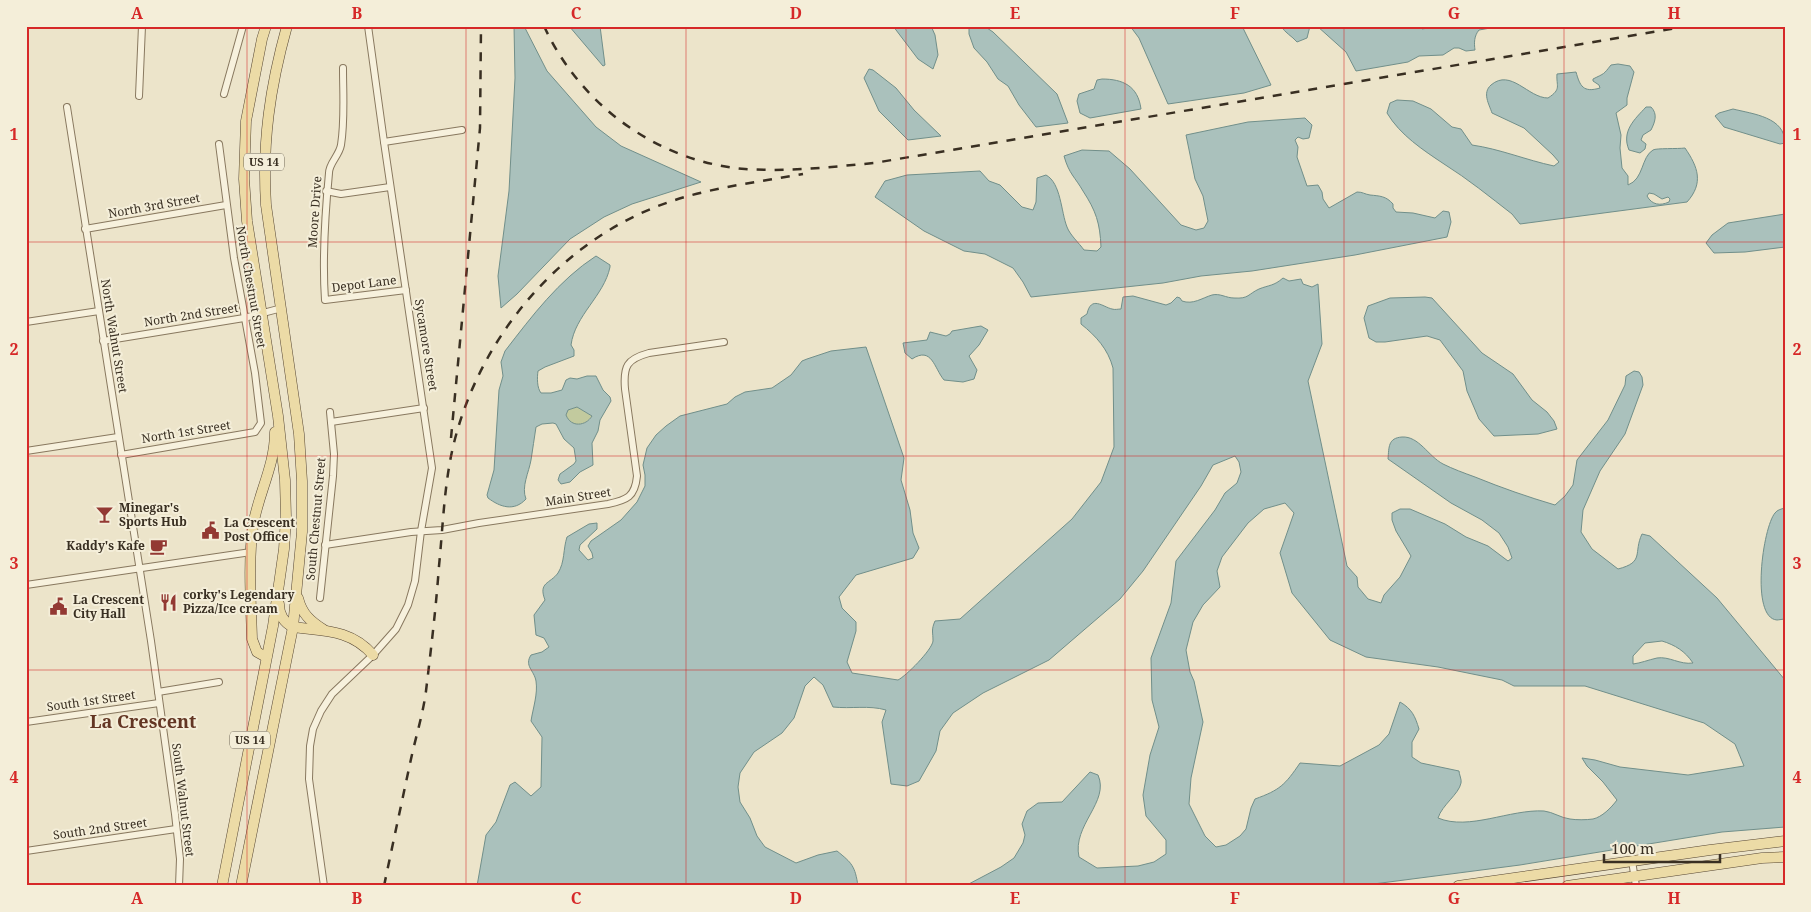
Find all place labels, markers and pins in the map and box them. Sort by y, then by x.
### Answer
place label: Minegar's Sports Hub [119,499,187,530]
bar icon: Minegar's Sports Hub [95,505,115,525]
place label: La Crescent Post Office [224,514,295,545]
public building icon: La Crescent Post Office [200,520,220,540]
cafe icon: Kaddy's Kafe [149,536,169,556]
place label: Kaddy's Kafe [66,537,145,554]
place label: corky's Legendary Pizza/Ice cream [183,586,294,617]
place label: La Crescent City Hall [73,591,144,622]
restaurant icon: corky's Legendary Pizza/Ice cream [159,592,179,612]
public building icon: La Crescent City Hall [49,597,69,617]

